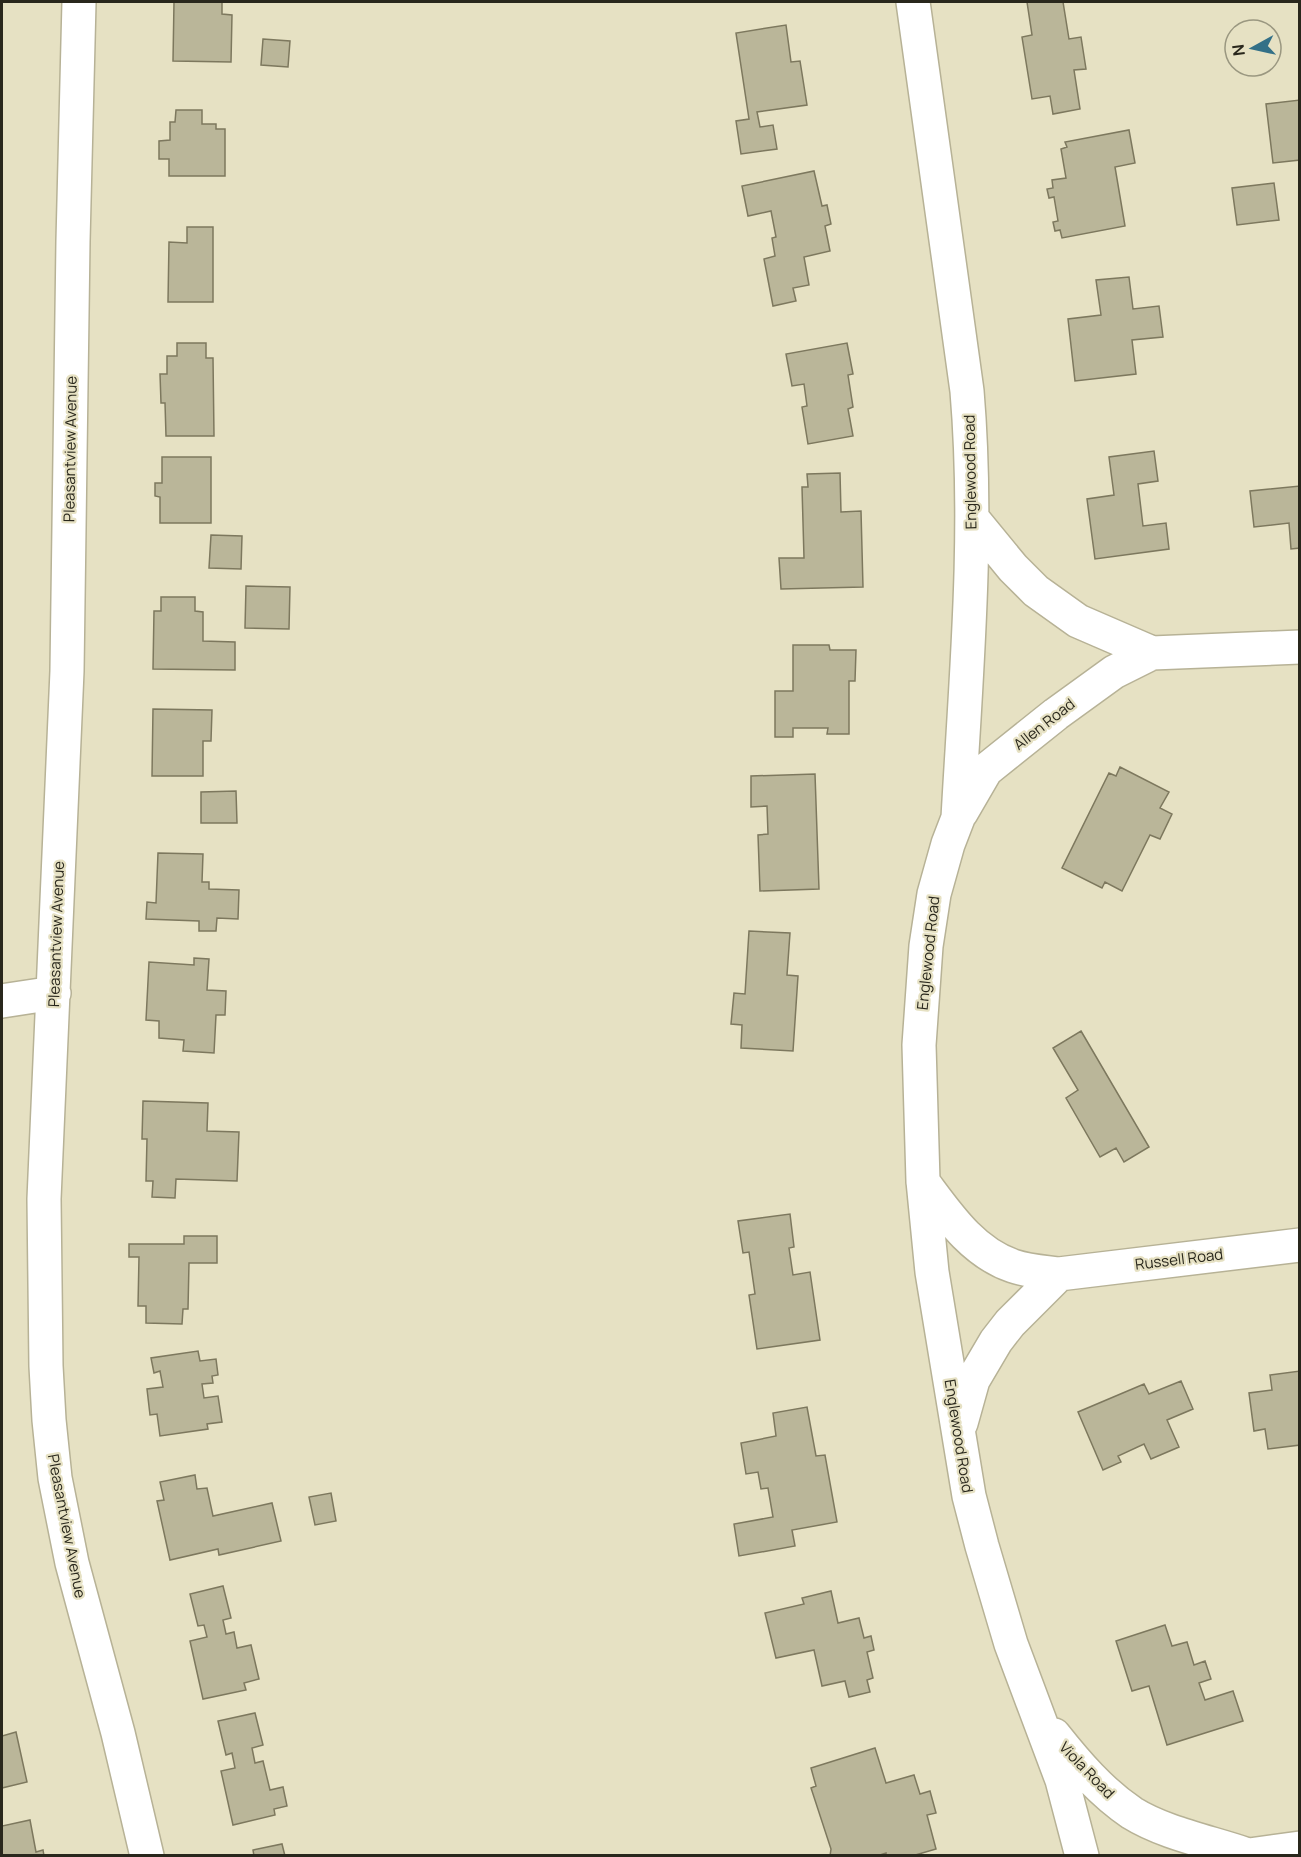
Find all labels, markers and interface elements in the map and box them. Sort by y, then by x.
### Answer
north arrow [1223,18,1283,78]
text: N [1226,43,1250,57]
street label: Pleasantview Avenue [58,376,82,522]
street label: Englewood Road [959,414,981,530]
street label: Allen Road [1009,693,1079,755]
street label: Pleasantview Avenue [43,860,69,1007]
street label: Englewood Road [912,895,944,1011]
street label: Russell Road [1134,1243,1224,1275]
street label: Englewood Road [940,1378,978,1494]
street label: Pleasantview Avenue [43,1452,91,1600]
street label: Viola Road [1055,1737,1119,1803]

